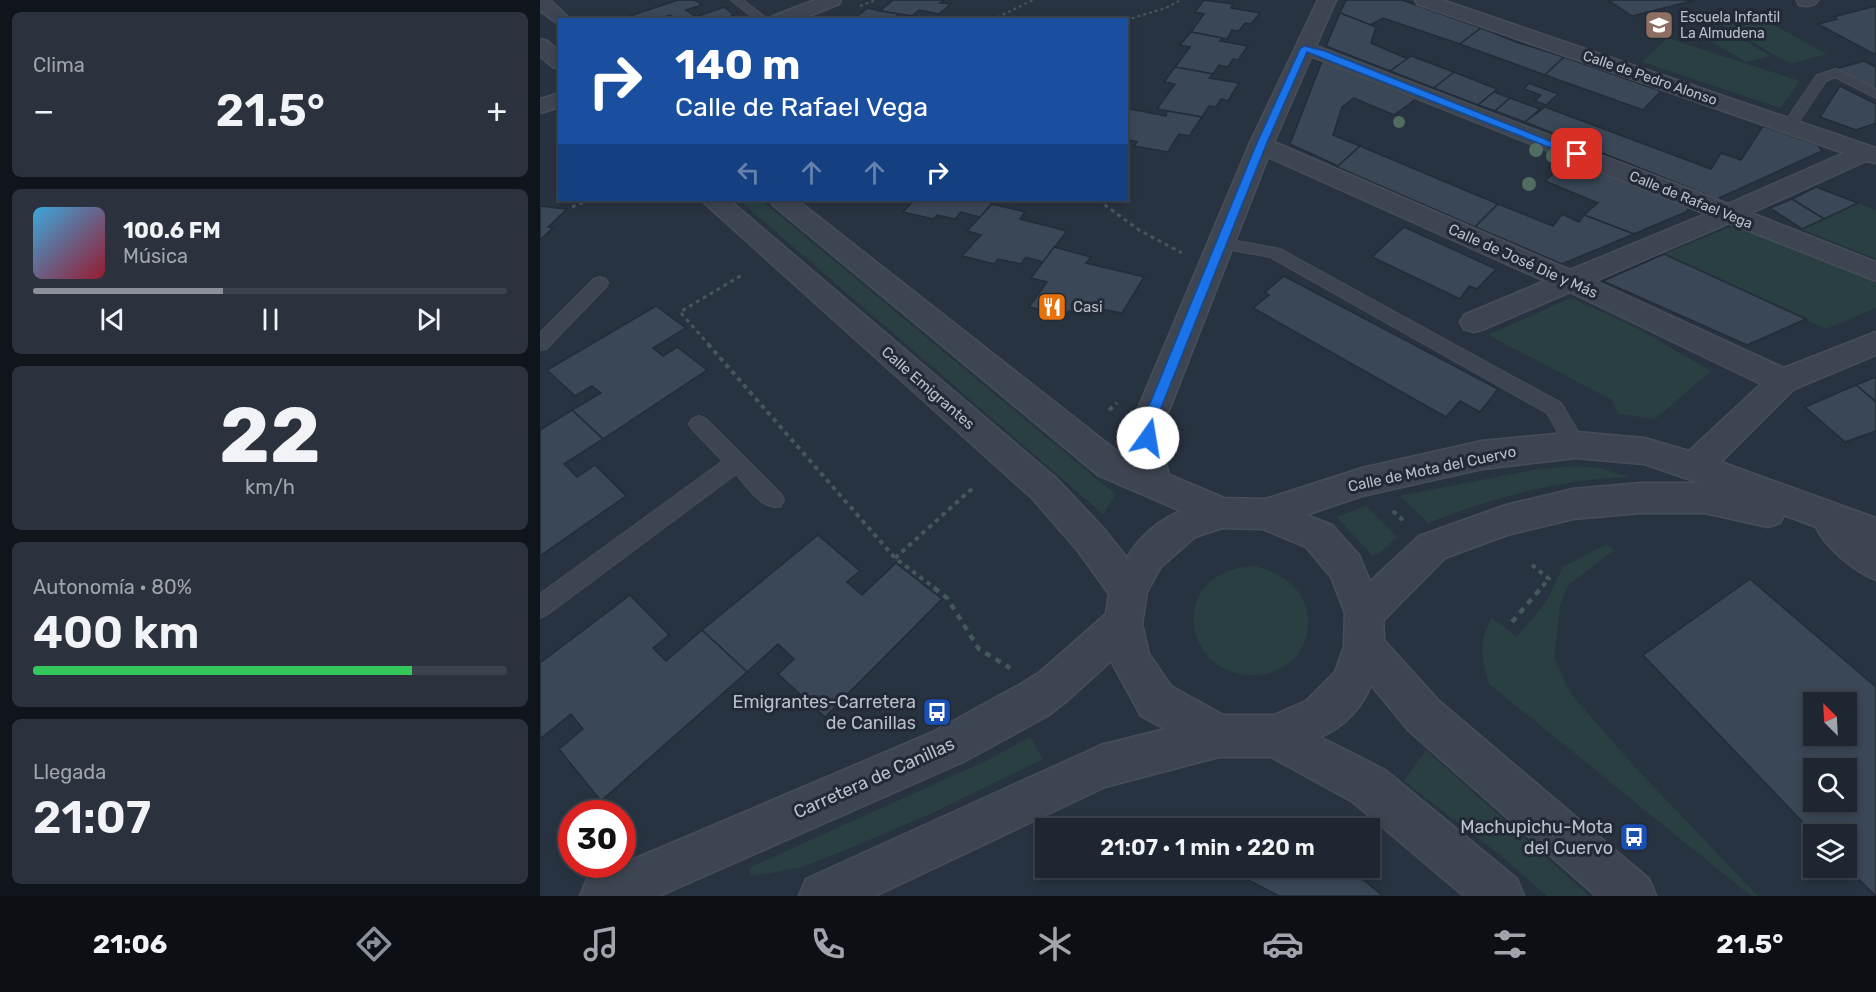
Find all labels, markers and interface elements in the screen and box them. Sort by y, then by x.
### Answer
school or university icon: Escuela Infantil La Almudena [1643,9,1675,41]
place label: Escuela Infantil La Almudena [1680,9,1780,42]
text: 140 m [675,40,801,90]
icon: right [576,42,654,120]
street label: Calle de Pedro Alonso [1581,47,1719,109]
text: Clima [33,53,85,77]
text: 21.5° [216,84,325,137]
text: − [33,91,54,130]
text: + [486,91,507,130]
text: Calle de Rafael Vega [675,91,928,123]
pin [1551,128,1602,179]
icon: arrive [1560,137,1593,170]
icon: left [732,156,765,189]
icon: ahead [795,156,828,189]
icon: ahead [858,156,891,189]
icon: right [921,156,954,189]
street label: Calle de Rafael Vega [1627,168,1755,232]
text: 100.6 FM [123,217,221,244]
street label: Calle de José Die y Más [1446,220,1601,302]
text: Música [123,244,188,268]
restaurant icon: Casi [1036,291,1068,323]
place label: Casi [1073,298,1103,316]
icon: previous [96,303,129,336]
icon: pause [254,303,287,336]
icon: next [412,303,445,336]
street label: Calle Emigrantes [878,343,978,434]
text: 22 [219,389,321,482]
position arrow [1116,406,1180,470]
street label: Calle de Mota del Cuervo [1346,442,1518,496]
text: km/h [245,475,295,499]
text: Autonomía · 80% [33,575,192,599]
text: 400 km [33,606,200,659]
place label: Emigrantes-Carretera de Canillas [733,691,916,734]
north arrow [1803,692,1857,746]
map controls [1803,692,1857,878]
bus stop icon: Emigrantes-Carretera de Canillas [921,696,953,728]
street label: Carretera de Canillas [790,733,958,823]
button: search [1803,758,1857,812]
text: Llegada [33,760,106,784]
text: 21:07 [33,791,151,844]
speed limit sign: 30 [558,800,636,878]
place label: Machupichu-Mota del Cuervo [1460,816,1613,859]
bus stop icon: Machupichu-Mota del Cuervo [1618,821,1650,853]
button: layers [1803,824,1857,878]
text: 21:07 · 1 min · 220 m [1100,834,1315,861]
icon: directions [353,923,395,965]
icon: music [580,923,622,965]
icon: phone [807,923,849,965]
icon: climate [1034,923,1076,965]
icon: car [1262,923,1304,965]
icon: filters [1489,923,1531,965]
text: 21:06 [93,928,167,960]
text: 21.5° [1716,928,1783,960]

